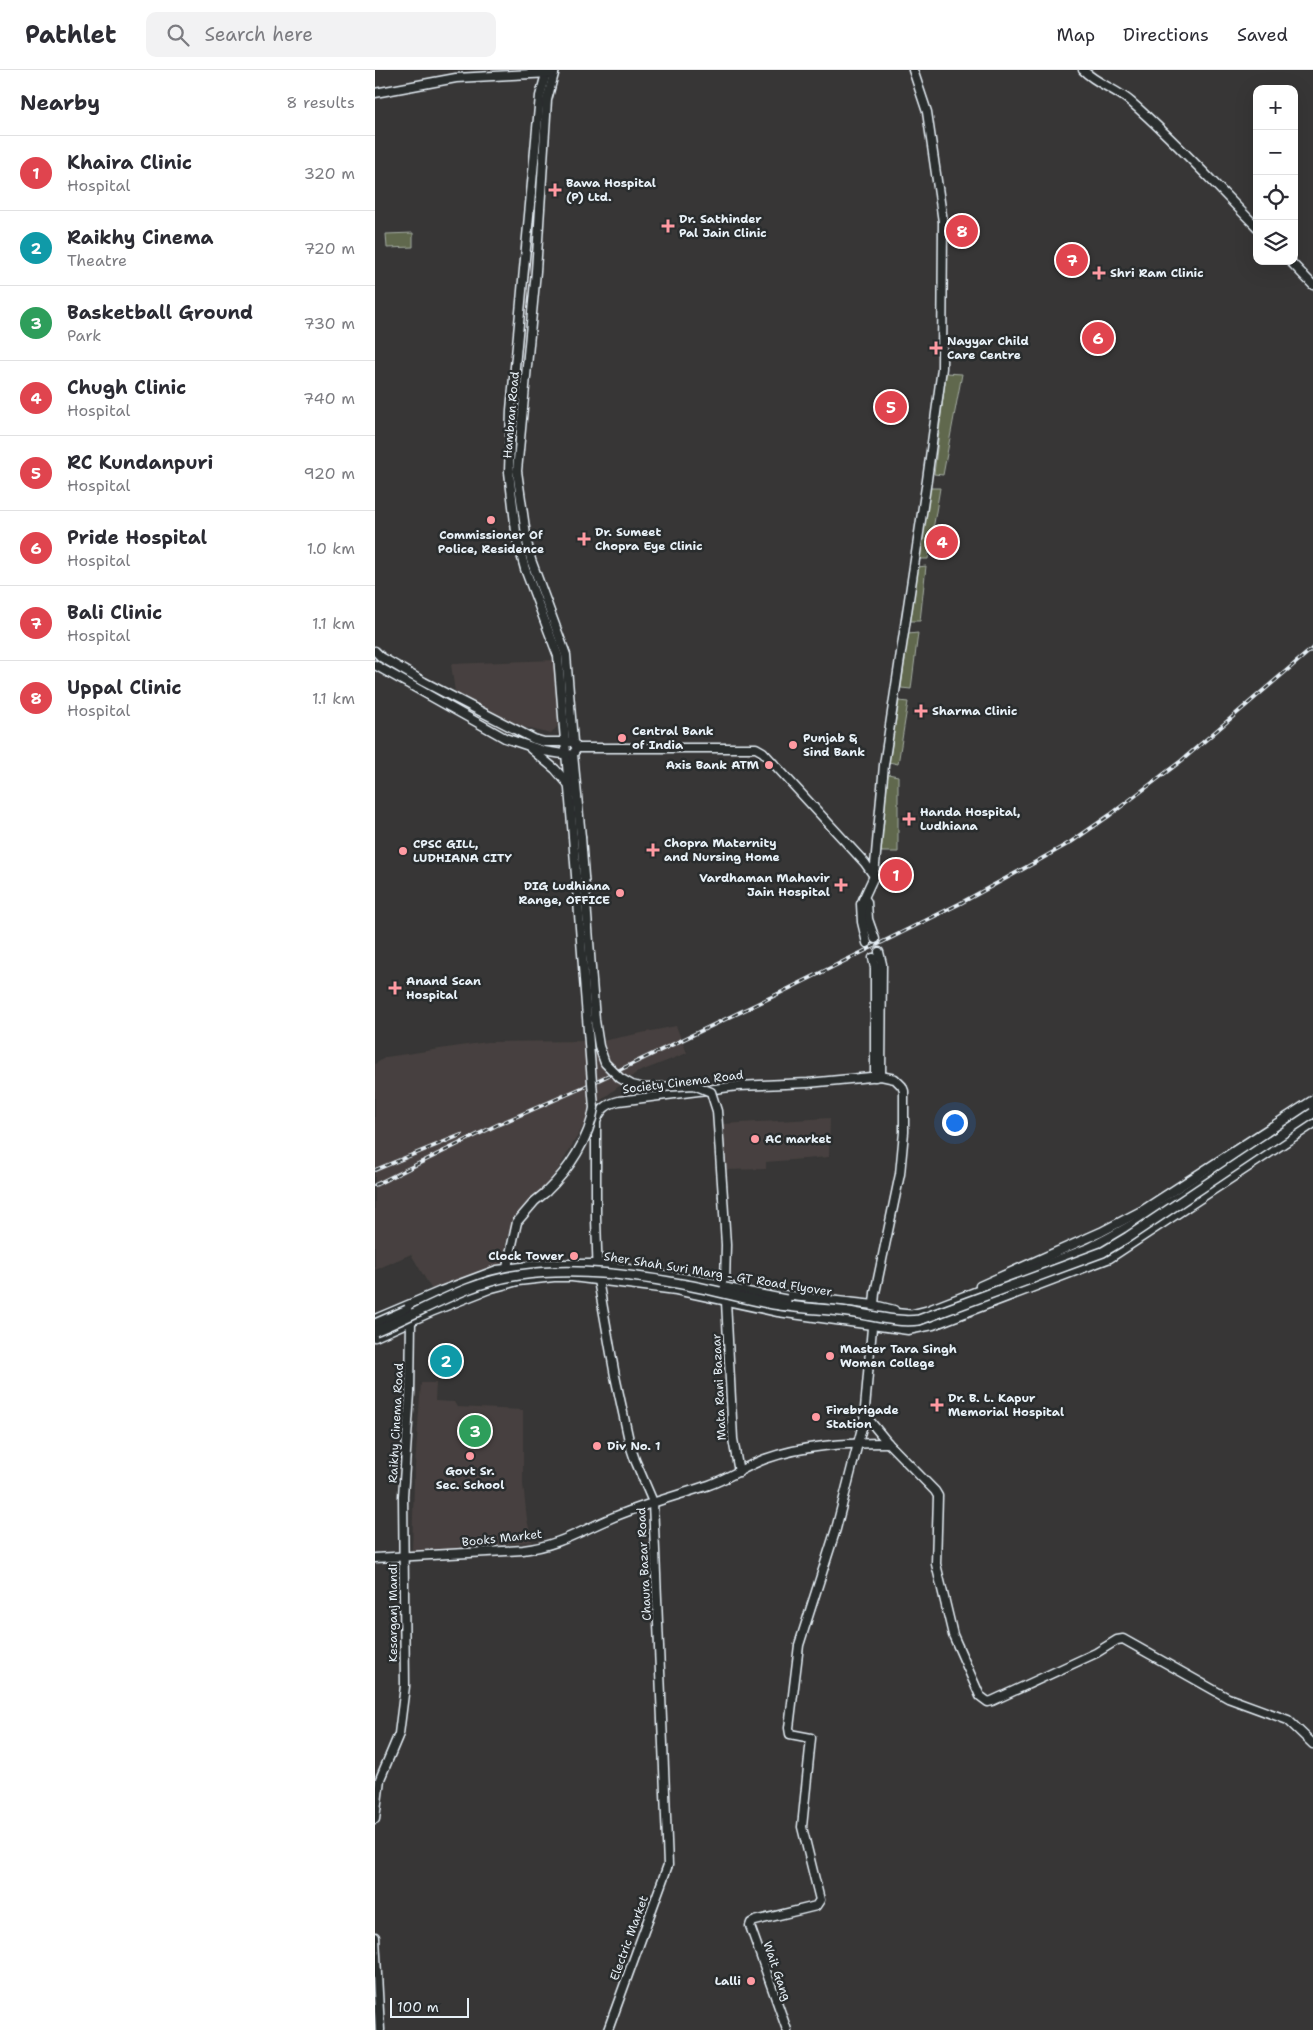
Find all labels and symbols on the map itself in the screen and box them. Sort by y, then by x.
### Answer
place label: Bawa Hospital (P) Ltd. [566,175,656,205]
marker: Bawa Hospital (P) Ltd. [548,183,562,197]
place label: Dr. Sathinder Pal Jain Clinic [679,211,767,241]
pin: 8 [946,212,978,250]
marker: Dr. Sathinder Pal Jain Clinic [661,219,675,233]
pin: 7 [1056,241,1088,279]
place label: Shri Ram Clinic [1110,265,1204,281]
marker: Shri Ram Clinic [1092,266,1106,280]
pin: 6 [1082,319,1114,357]
place label: Nayyar Child Care Centre [947,333,1029,363]
marker: Nayyar Child Care Centre [929,341,943,355]
street label: Hambran Road [499,370,523,459]
pin: 5 [875,388,907,426]
marker: Commissioner Of Police, Residence [485,514,497,526]
pin: 4 [926,523,958,561]
place label: Dr. Sumeet Chopra Eye Clinic [595,524,703,554]
place label: Commissioner Of Police, Residence [438,527,544,557]
marker: Dr. Sumeet Chopra Eye Clinic [577,532,591,546]
place label: Sharma Clinic [932,703,1017,719]
marker: Sharma Clinic [914,704,928,718]
place label: Central Bank of India [632,723,714,753]
place label: Punjab & Sind Bank [803,730,865,760]
marker: Central Bank of India [616,732,628,744]
marker: Punjab & Sind Bank [787,739,799,751]
place label: Axis Bank ATM [666,757,760,773]
marker: Axis Bank ATM [763,759,775,771]
place label: Handa Hospital, Ludhiana [920,804,1021,834]
marker: Handa Hospital, Ludhiana [902,812,916,826]
place label: Chopra Maternity and Nursing Home [664,835,780,865]
place label: CPSC GILL, LUDHIANA CITY [413,836,513,866]
marker: Chopra Maternity and Nursing Home [646,843,660,857]
marker: CPSC GILL, LUDHIANA CITY [397,845,409,857]
pin: 1 [880,856,912,894]
place label: Vardhaman Mahavir Jain Hospital [699,870,831,900]
place label: DIG Ludhiana Range, OFFICE [518,878,611,908]
marker: Vardhaman Mahavir Jain Hospital [834,878,848,892]
marker: DIG Ludhiana Range, OFFICE [614,887,626,899]
place label: Anand Scan Hospital [406,973,481,1003]
marker: Anand Scan Hospital [388,981,402,995]
street label: Society Cinema Road [622,1067,745,1097]
your location [942,1110,968,1136]
place label: AC market [765,1131,832,1147]
marker: AC market [749,1133,761,1145]
place label: Clock Tower [488,1248,565,1264]
street label: Sher Shah Suri Marg - GT Road Flyover [603,1248,834,1300]
marker: Clock Tower [568,1250,580,1262]
street label: Mata Rani Bazaar [708,1333,730,1441]
place label: Master Tara Singh Women College [840,1341,957,1371]
pin: 2 [430,1342,462,1380]
marker: Master Tara Singh Women College [824,1350,836,1362]
street label: Raikhy Cinema Road [385,1362,407,1483]
place label: Dr. B. L. Kapur Memorial Hospital [948,1390,1064,1420]
marker: Dr. B. L. Kapur Memorial Hospital [930,1398,944,1412]
place label: Firebrigade Station [826,1402,899,1432]
marker: Firebrigade Station [810,1411,822,1423]
pin: 3 [459,1412,491,1450]
place label: Div No. 1 [607,1438,661,1454]
marker: Div No. 1 [591,1440,603,1452]
marker: Govt Sr. Sec. School [464,1450,476,1462]
place label: Govt Sr. Sec. School [436,1463,504,1493]
street label: Chaura Bazar Road [633,1506,655,1621]
street label: Books Market [461,1526,543,1550]
street label: Kesarganj Mandi [385,1564,401,1662]
street label: Electric Market [606,1893,652,1983]
street label: Wait Gang [759,1939,795,2003]
place label: Lalli [715,1973,741,1989]
marker: Lalli [745,1975,757,1987]
scale bar [390,1995,469,2018]

